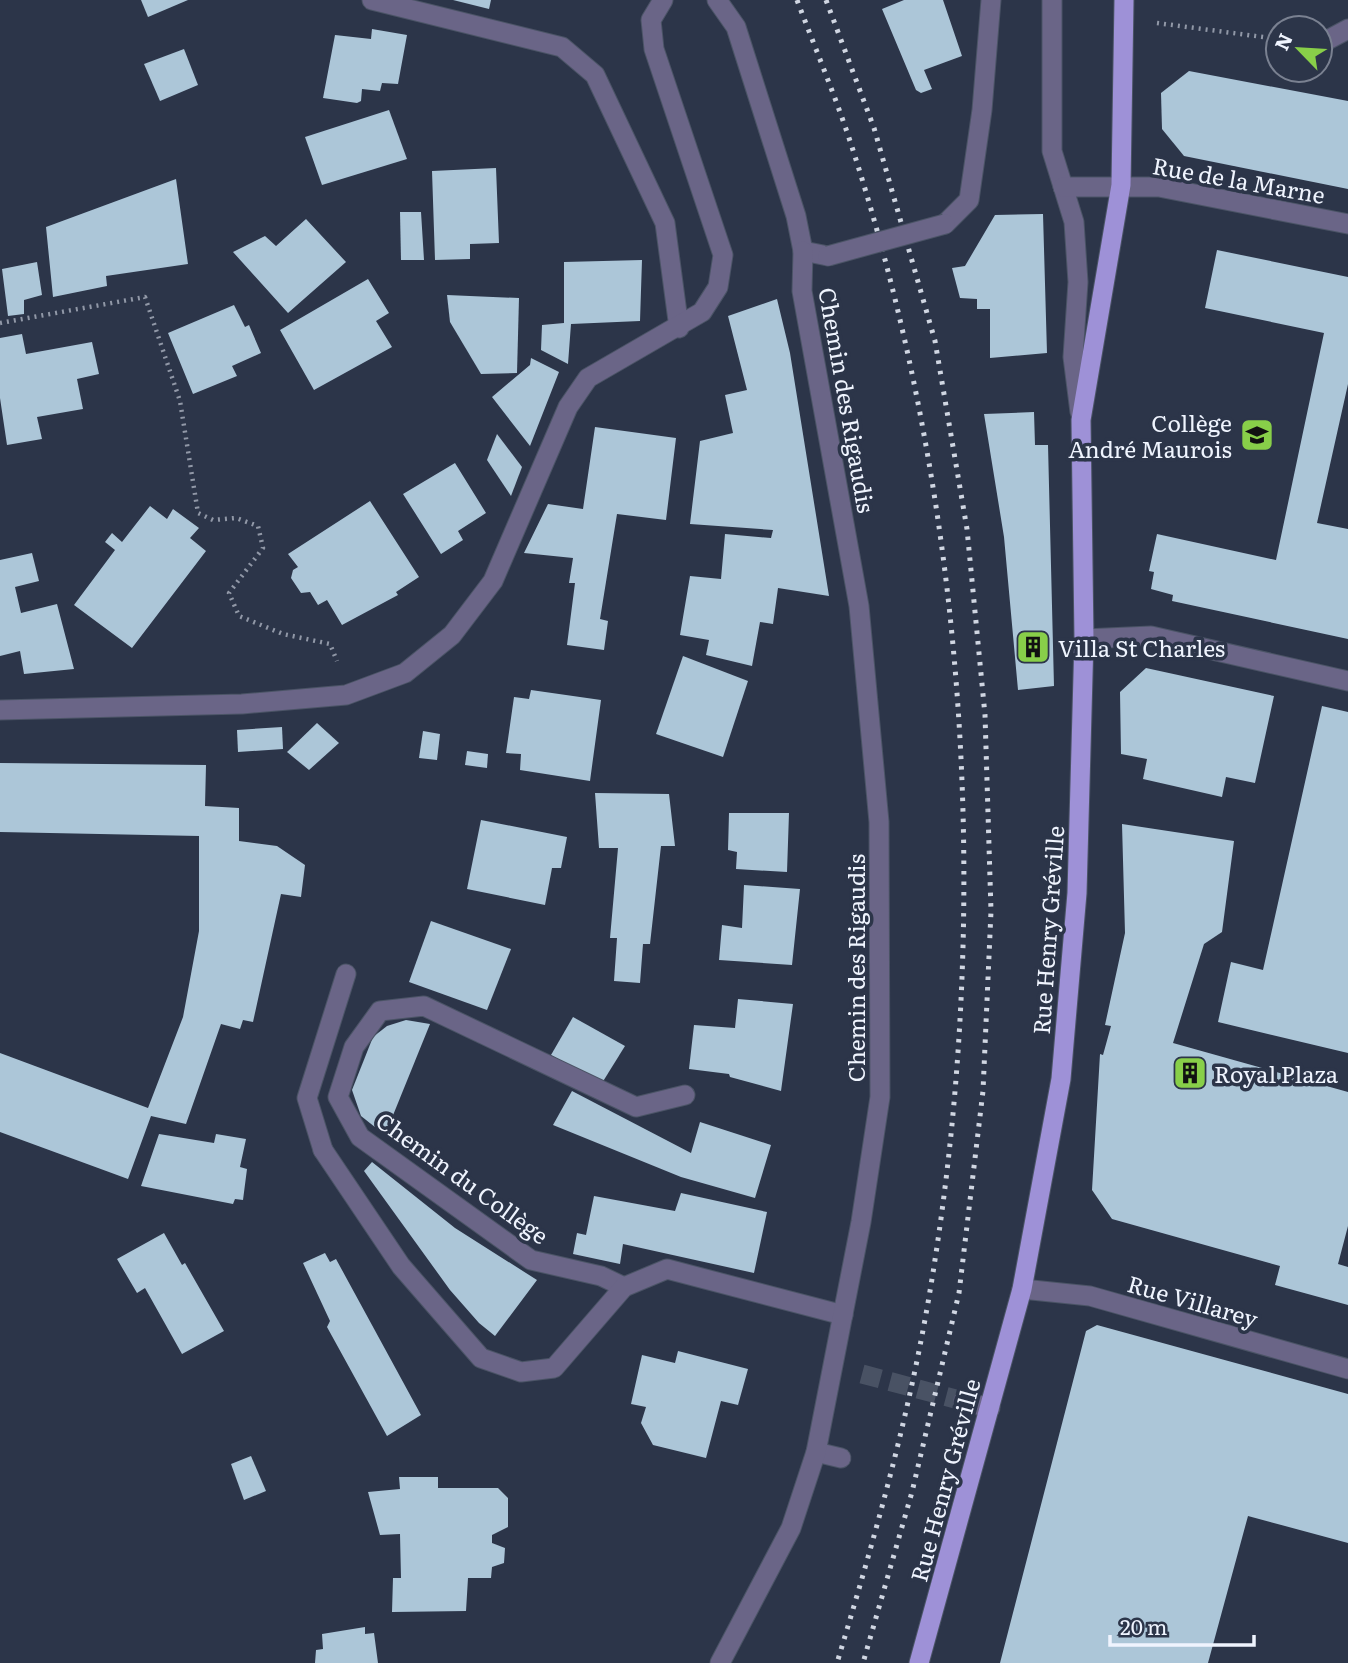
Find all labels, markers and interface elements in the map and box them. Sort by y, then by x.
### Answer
north arrow [1264,14,1334,84]
text: N [1267,28,1299,55]
street label: Rue de la Marne [1150,147,1328,211]
street label: Chemin des Rigaudis [811,285,885,515]
place label: Collège André Maurois [1068,405,1232,465]
school or university icon: Collège André Maurois [1238,416,1276,454]
building icon: Villa St Charles [1014,628,1052,666]
place label: Villa St Charles [1058,630,1225,664]
street label: Rue Henry Gréville [1023,824,1071,1036]
street label: Chemin des Rigaudis [838,854,872,1082]
building icon: Royal Plaza [1171,1054,1209,1092]
place label: Royal Plaza [1214,1056,1339,1090]
street label: Chemin du Collège [370,1103,556,1251]
street label: Rue Villarey [1124,1265,1263,1335]
street label: Rue Henry Gréville [901,1375,988,1585]
scale bar [1110,1604,1254,1648]
text: 20 m [1120,1610,1167,1641]

